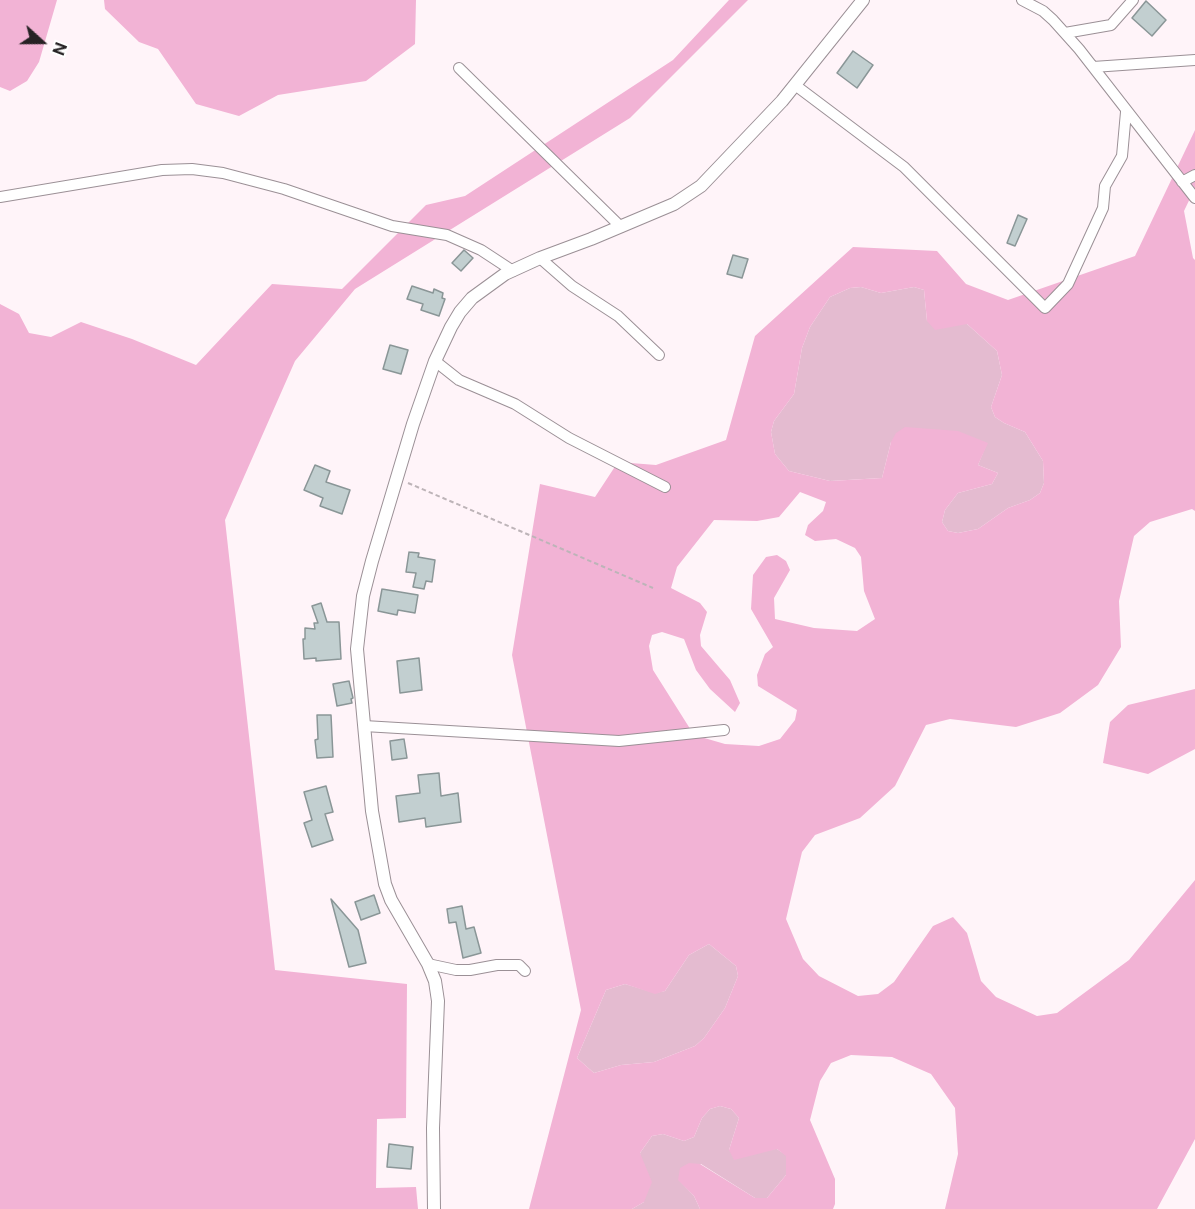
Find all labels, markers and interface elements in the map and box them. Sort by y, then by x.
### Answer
north arrow [12,12,72,72]
text: N [48,39,70,58]

